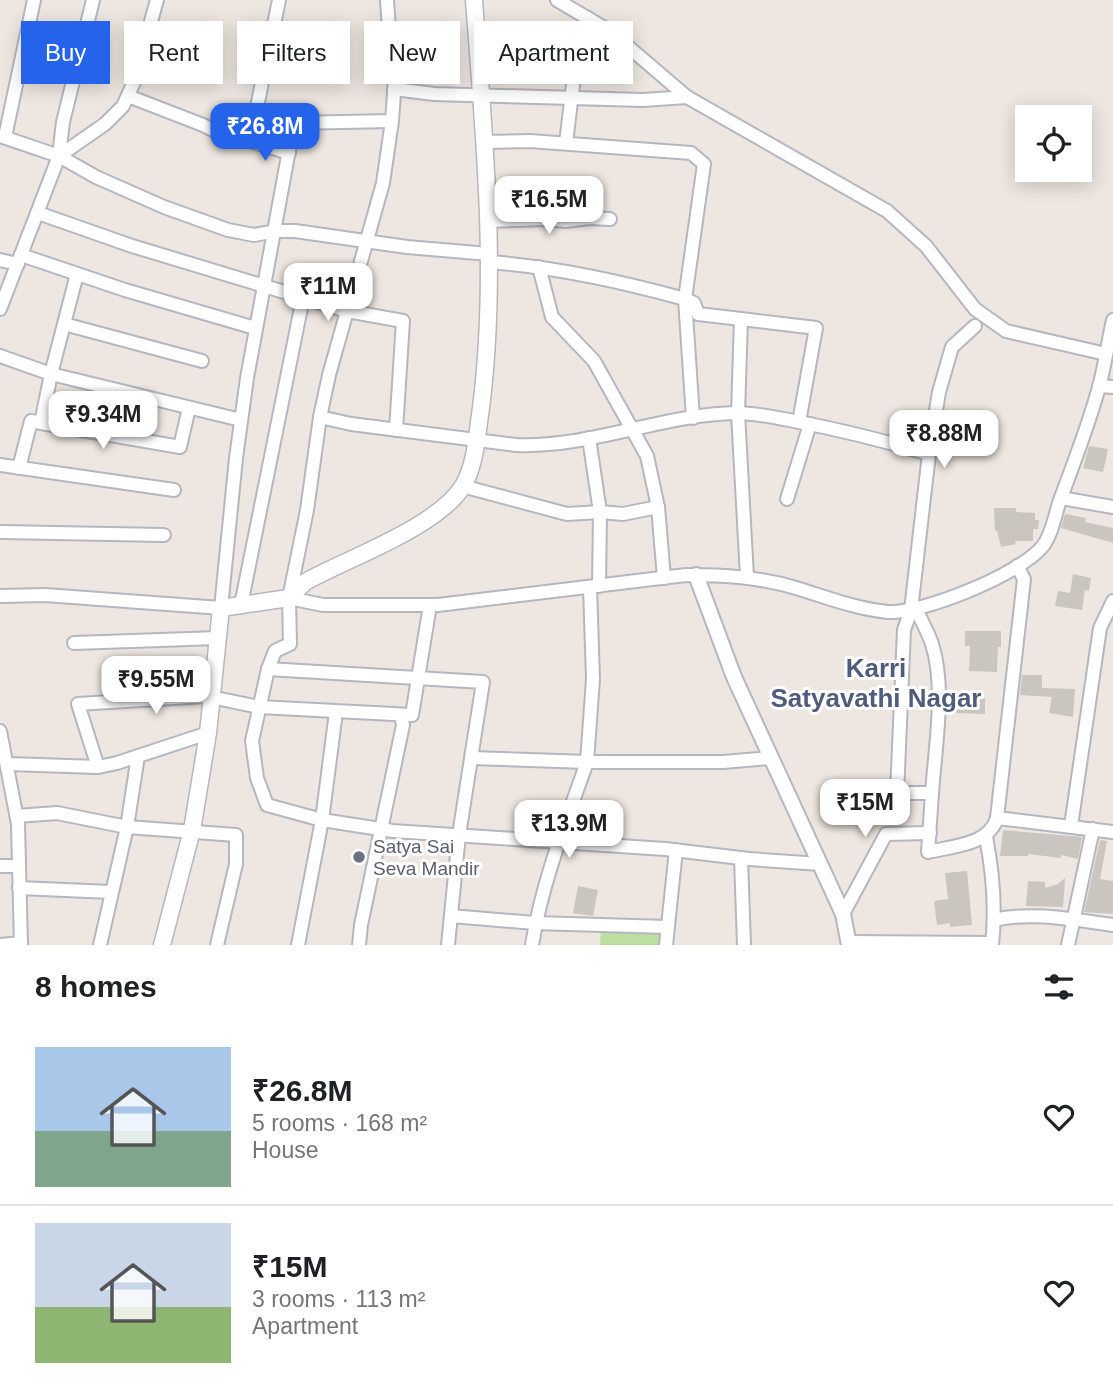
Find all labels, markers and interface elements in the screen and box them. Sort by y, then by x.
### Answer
chip: Buy [21,21,110,84]
chip: Rent [124,21,223,84]
chip: Filters [237,21,350,84]
chip: New [364,21,460,84]
chip: Apartment [474,21,633,84]
pin: ₹26.8M [208,104,322,163]
map controls [1015,105,1092,182]
button: locate [1015,105,1092,182]
text: ₹26.8M [226,113,304,139]
pin: ₹16.5M [492,176,606,236]
text: ₹16.5M [510,186,588,212]
pin: ₹11M [287,264,369,323]
text: ₹11M [300,273,356,299]
pin: ₹9.34M [46,392,160,451]
text: ₹9.34M [64,401,142,427]
pin: ₹8.88M [887,410,1001,470]
text: ₹8.88M [905,420,983,446]
district label: Karri Satyavathi Nagar [771,653,981,713]
pin: ₹9.55M [99,656,213,716]
text: ₹9.55M [117,666,195,692]
pin: ₹15M [824,780,906,839]
text: ₹15M [836,789,894,815]
pin: ₹13.9M [512,800,626,860]
text: ₹13.9M [530,810,608,836]
place label: Satya Sai Seva Mandir [373,836,480,879]
marker: Satya Sai Seva Mandir [351,849,367,865]
icon: filters [1040,968,1078,1006]
text: 8 homes [35,970,157,1003]
text: ₹26.8M [252,1074,353,1107]
icon: home [91,1075,175,1159]
icon: heart [1040,1098,1078,1136]
text: 5 rooms · 168 m² [252,1110,427,1136]
text: House [252,1137,318,1163]
text: ₹15M [252,1250,328,1283]
icon: home [91,1251,175,1335]
icon: heart [1040,1274,1078,1312]
text: 3 rooms · 113 m² [252,1286,425,1312]
text: Apartment [252,1313,358,1339]

